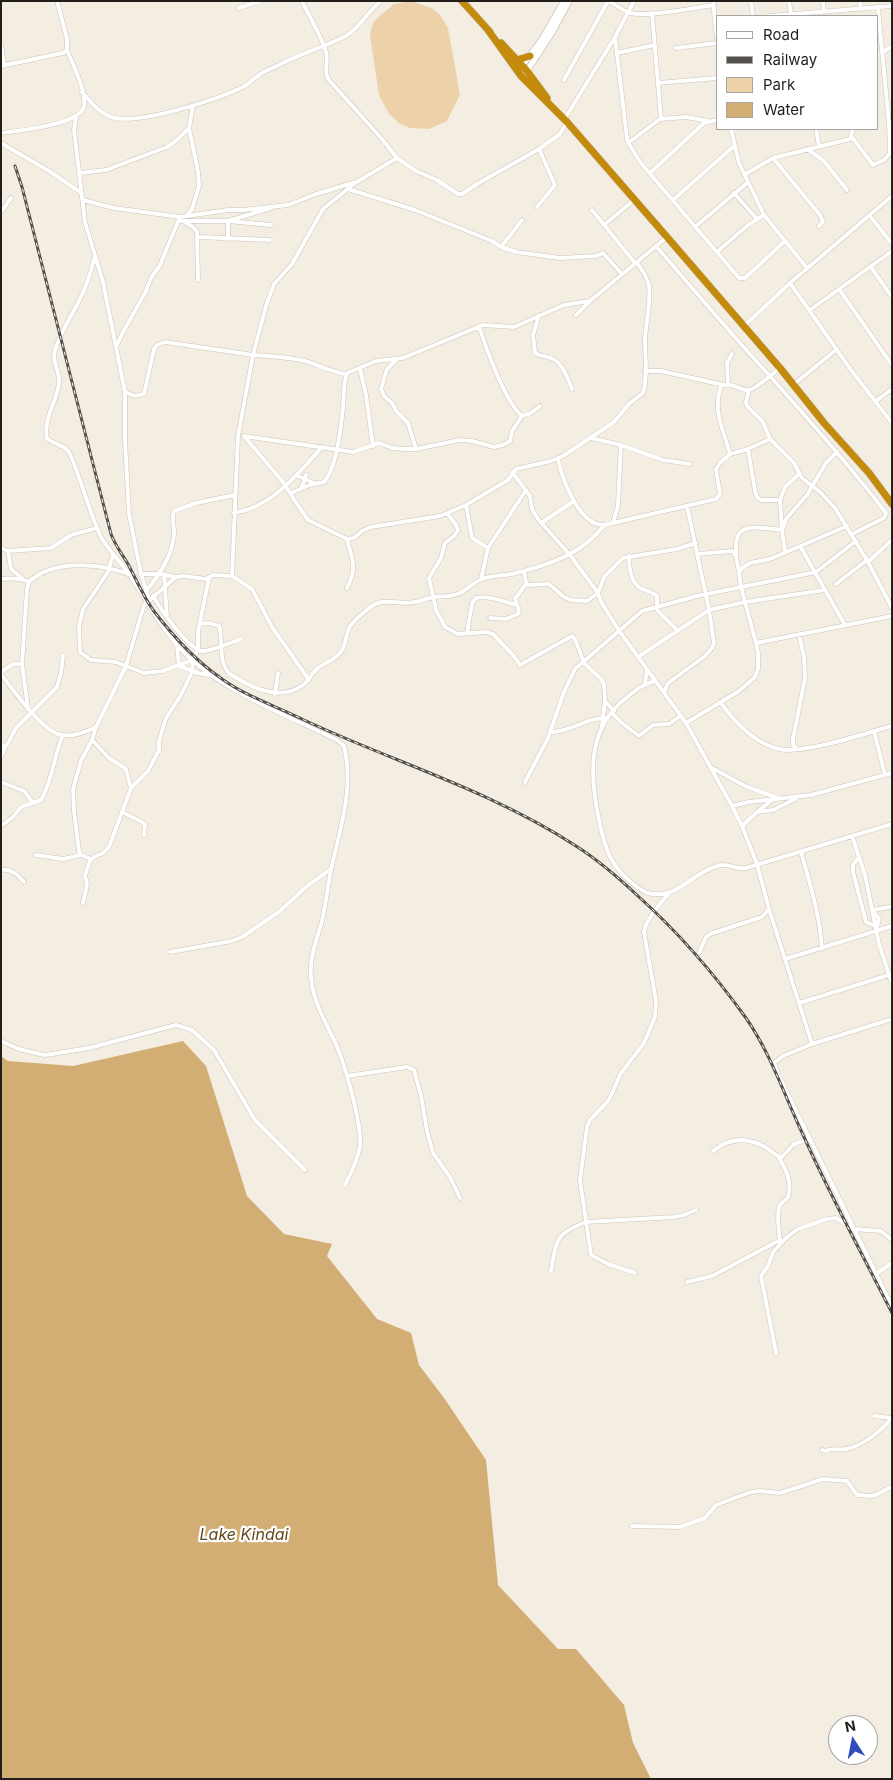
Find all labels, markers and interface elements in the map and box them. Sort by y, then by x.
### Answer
legend [716,15,878,130]
text: Road [763,25,799,44]
text: Railway [763,50,817,69]
text: Park [763,75,795,94]
text: Water [763,100,805,119]
water label: Lake Kindai [200,1525,288,1545]
north arrow [828,1715,878,1765]
text: N [843,1716,857,1735]

